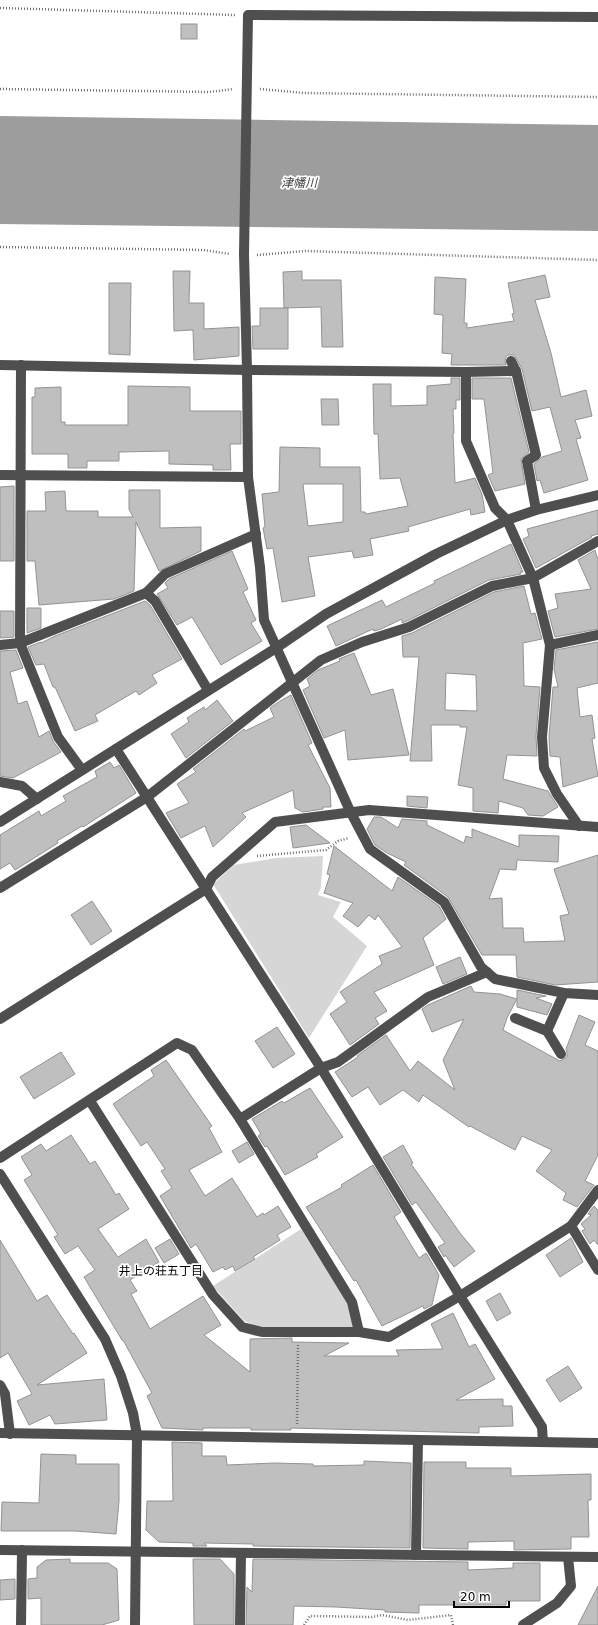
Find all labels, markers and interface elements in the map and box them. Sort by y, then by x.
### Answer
water label: 津幡川 [281,176,319,190]
district label: 井上の荘五丁目 [119,1264,203,1278]
scale bar [454,1583,509,1609]
text: 20 m [460,1590,491,1604]

